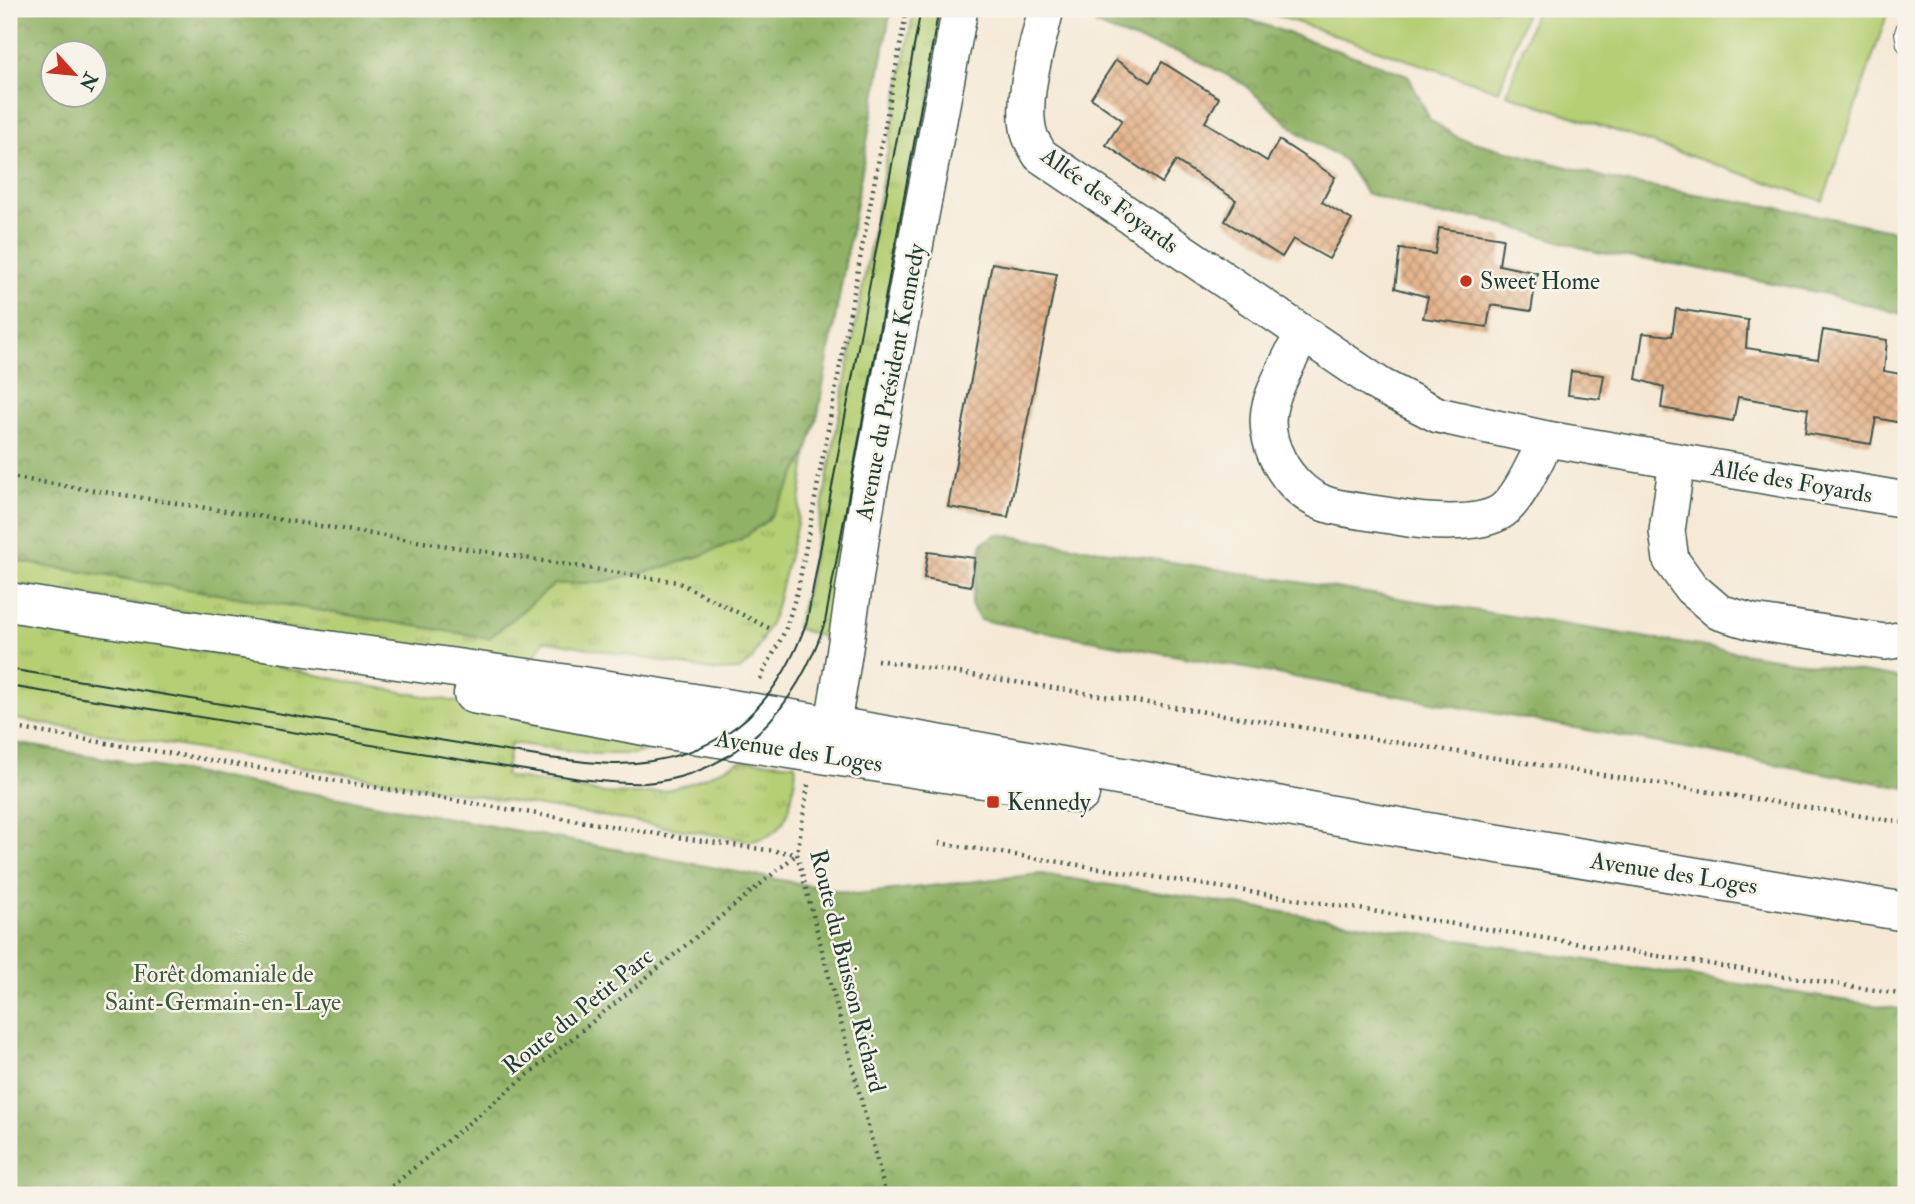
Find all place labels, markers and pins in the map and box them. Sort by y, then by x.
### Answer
place label: Sweet Home [1480,266,1600,297]
marker: Sweet Home [1458,273,1474,289]
place label: Kennedy [1007,787,1091,818]
marker: Kennedy [985,794,1001,810]

